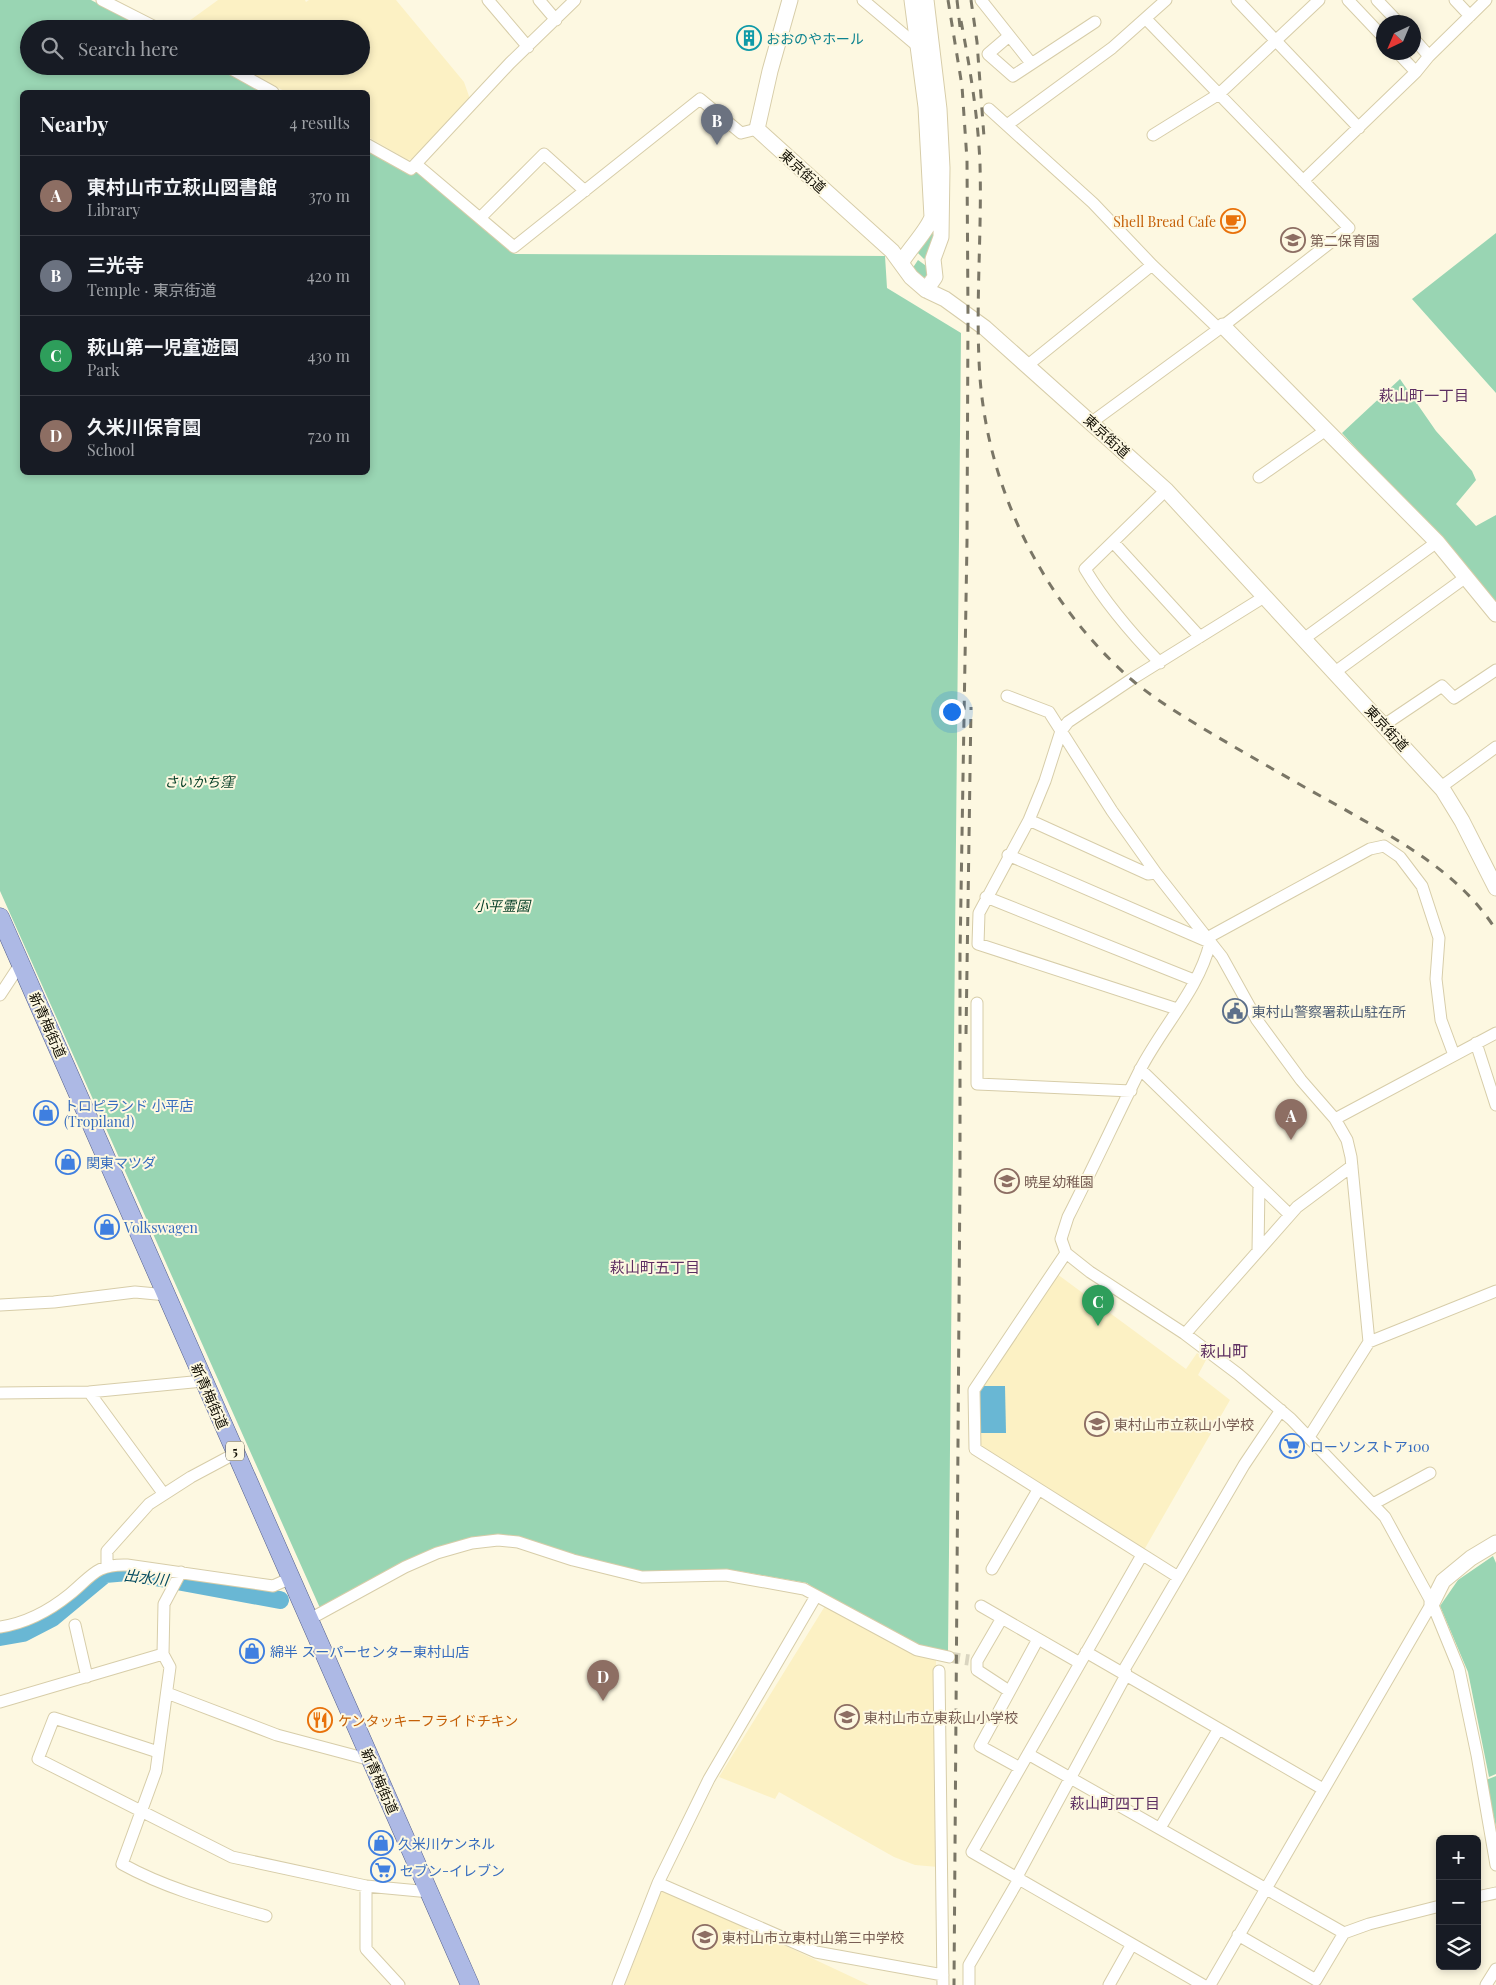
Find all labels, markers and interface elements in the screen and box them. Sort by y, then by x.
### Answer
north arrow [1376,15,1421,60]
search box [20,20,370,75]
building icon: おおのやホール [736,25,762,51]
place label: おおのやホール [766,29,864,48]
icon: search [38,34,66,62]
text: Search here [78,35,178,61]
pin: B [701,104,733,145]
text: Nearby [40,109,109,137]
text: 4 results [289,112,350,133]
street label: 東京街道 [776,145,830,197]
text: 東村山市立萩山図書館 [87,173,277,199]
text: A [51,185,61,206]
text: 370 m [308,185,350,206]
text: Library [87,199,140,220]
cafe icon: Shell Bread Cafe [1220,208,1246,234]
place label: Shell Bread Cafe [1113,212,1216,231]
school or university icon: 第二保育園 [1280,227,1306,253]
place label: 第二保育園 [1310,231,1380,250]
text: 三光寺 [87,251,144,277]
text: B [51,265,61,286]
text: 420 m [307,265,350,286]
text: Temple · 東京街道 [87,279,217,300]
text: 萩山第一児童遊園 [87,333,239,359]
text: C [50,345,62,366]
text: 430 m [307,345,350,366]
text: Park [87,359,120,380]
district label: 萩山町一丁目 [1379,385,1469,405]
street label: 東京街道 [1080,410,1134,462]
text: 久米川保育園 [87,413,201,439]
text: D [50,425,62,446]
text: 720 m [308,425,350,446]
text: School [87,439,135,460]
your location [939,699,965,725]
street label: 東京街道 [1361,701,1413,755]
park label: さいかち窪 [164,772,236,791]
park label: 小平霊園 [474,896,532,915]
street label: 新青梅街道 [25,989,71,1061]
public building icon: 東村山警察署萩山駐在所 [1222,998,1248,1024]
place label: 東村山警察署萩山駐在所 [1252,1002,1406,1021]
place label: トロピランド 小平店 (Tropiland) [64,1096,194,1131]
pin: A [1275,1099,1307,1140]
shop icon: トロピランド 小平店 (Tropiland) [33,1100,59,1126]
shop icon: 関東マツダ [55,1149,81,1175]
place label: 関東マツダ [86,1153,156,1172]
school or university icon: 暁星幼稚園 [994,1168,1020,1194]
place label: 暁星幼稚園 [1024,1172,1094,1191]
shop icon: Volkswagen [94,1214,120,1240]
place label: Volkswagen [123,1218,198,1237]
district label: 萩山町五丁目 [610,1257,700,1277]
pin: C [1082,1285,1114,1326]
district label: 萩山町 [1200,1340,1248,1361]
street label: 新青梅街道 [187,1360,233,1432]
school or university icon: 東村山市立萩山小学校 [1084,1411,1110,1437]
place label: 東村山市立萩山小学校 [1114,1415,1254,1434]
supermarket icon: ローソンストア100 [1279,1433,1305,1459]
place label: ローソンストア100 [1310,1437,1430,1456]
road number: 5 [226,1442,244,1460]
water label: 出水川 [122,1564,172,1590]
shop icon: 綿半 スーパーセンター東村山店 [239,1638,265,1664]
place label: 綿半 スーパーセンター東村山店 [270,1642,469,1661]
pin: D [587,1660,619,1701]
school or university icon: 東村山市立東萩山小学校 [834,1704,860,1730]
restaurant icon: ケンタッキーフライドチキン [307,1707,333,1733]
place label: 東村山市立東萩山小学校 [864,1708,1018,1727]
place label: ケンタッキーフライドチキン [338,1711,518,1730]
street label: 新青梅街道 [357,1745,403,1817]
district label: 萩山町四丁目 [1070,1793,1160,1813]
shop icon: 久米川ケンネル [368,1830,394,1856]
place label: 久米川ケンネル [398,1834,495,1853]
map controls [1436,1835,1481,1970]
button: + [1436,1835,1481,1880]
supermarket icon: セブン-イレブン [370,1857,396,1883]
place label: セブン-イレブン [400,1861,505,1880]
button: − [1436,1880,1481,1925]
school or university icon: 東村山市立東村山第三中学校 [692,1924,718,1950]
button: layers [1436,1925,1481,1970]
place label: 東村山市立東村山第三中学校 [722,1928,904,1947]

